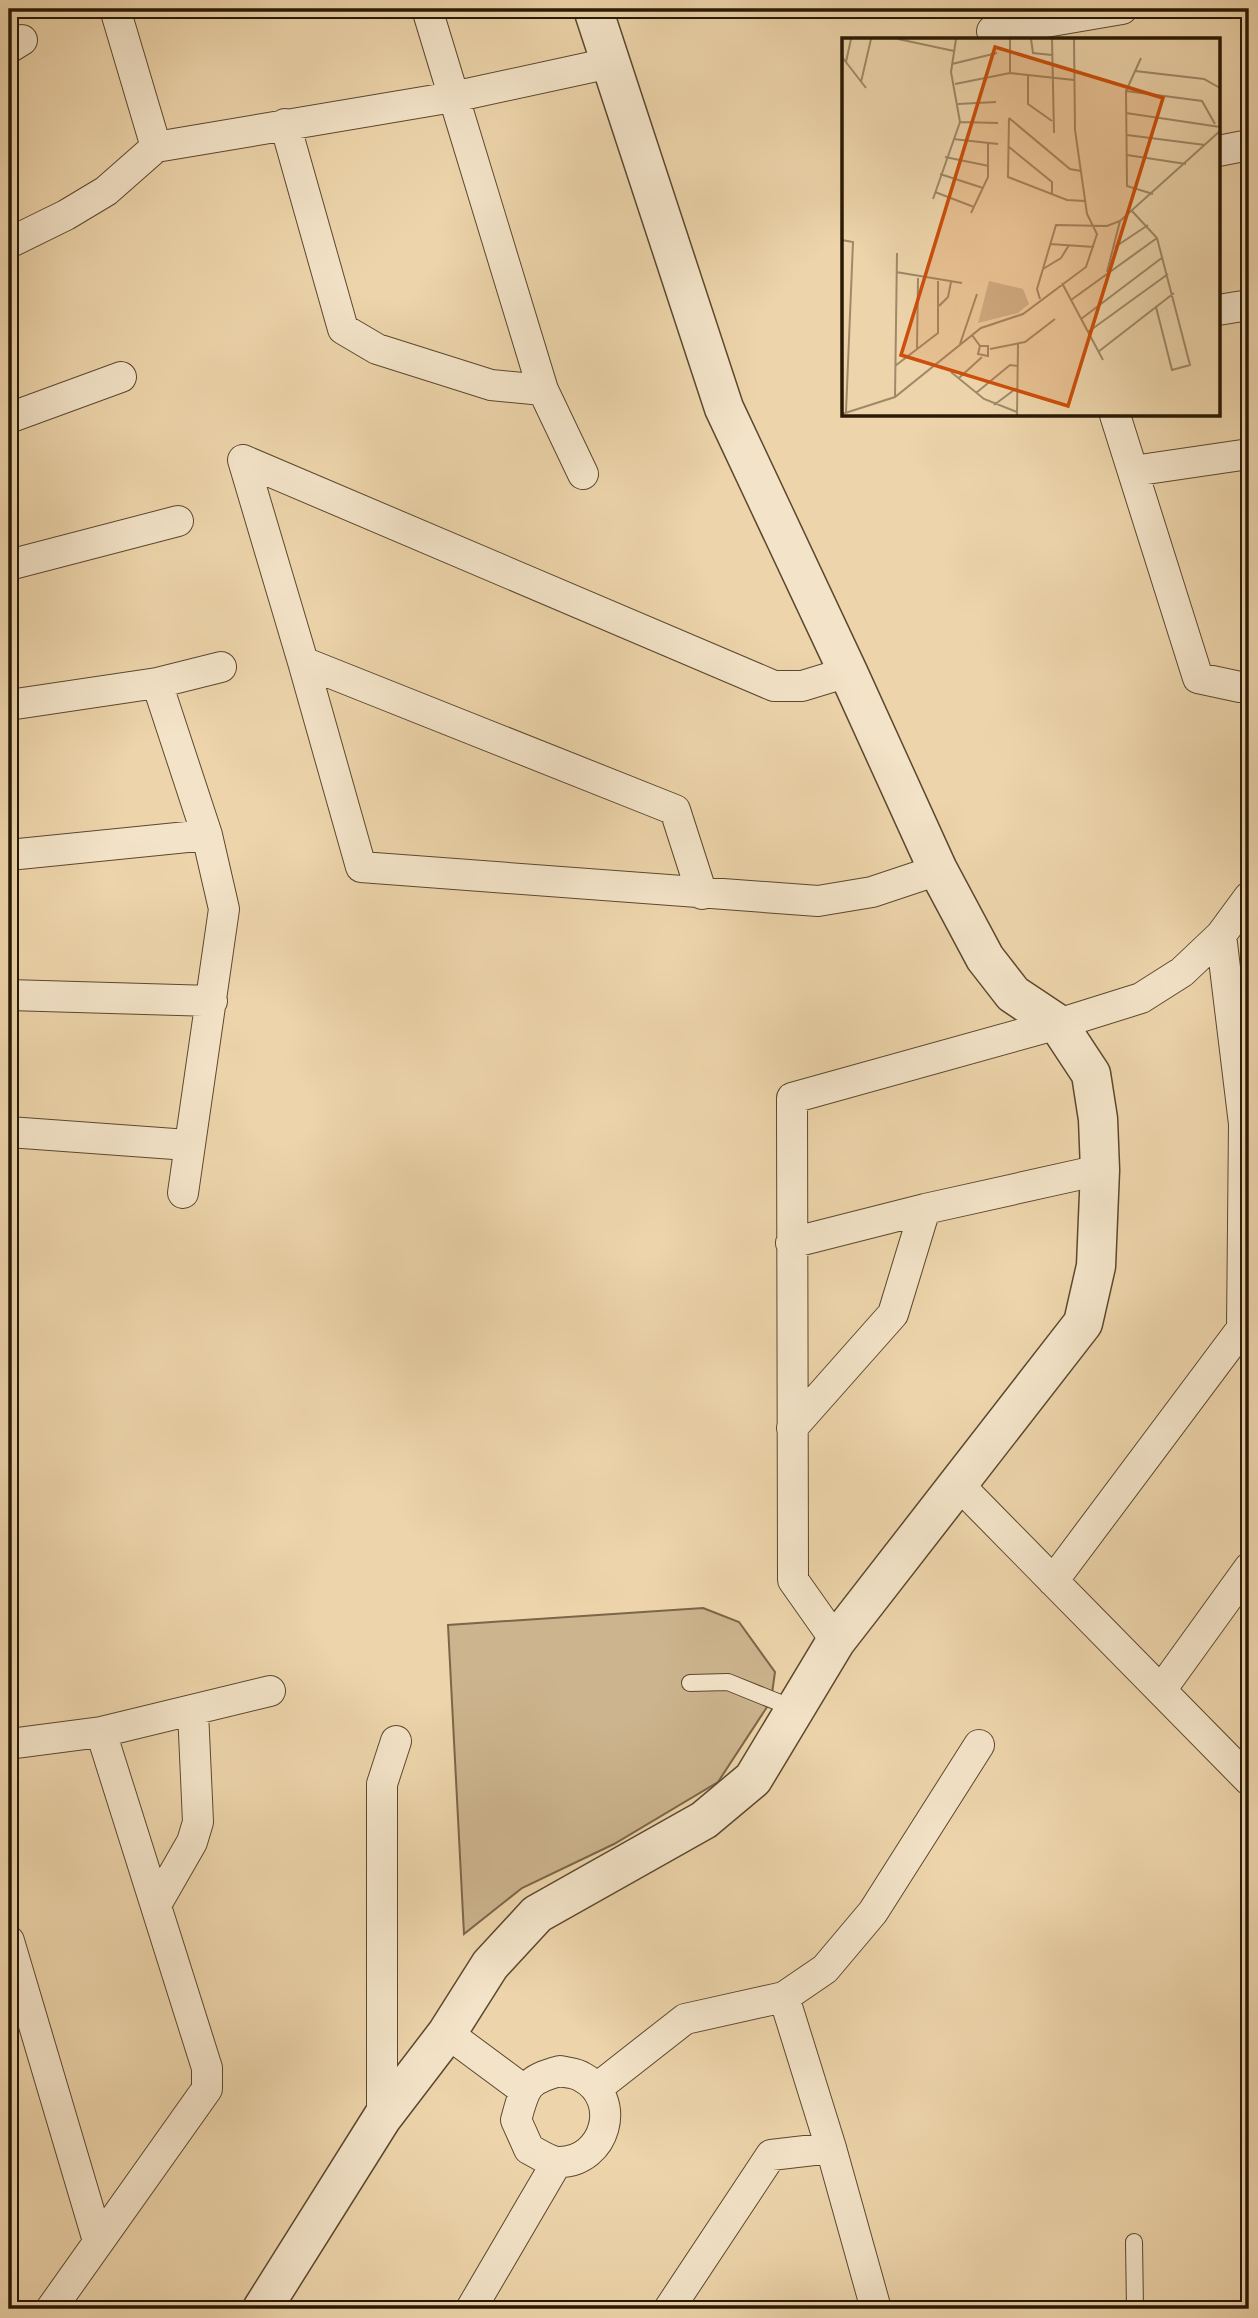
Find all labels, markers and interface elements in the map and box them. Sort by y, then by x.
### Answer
inset map [842,38,1220,416]

